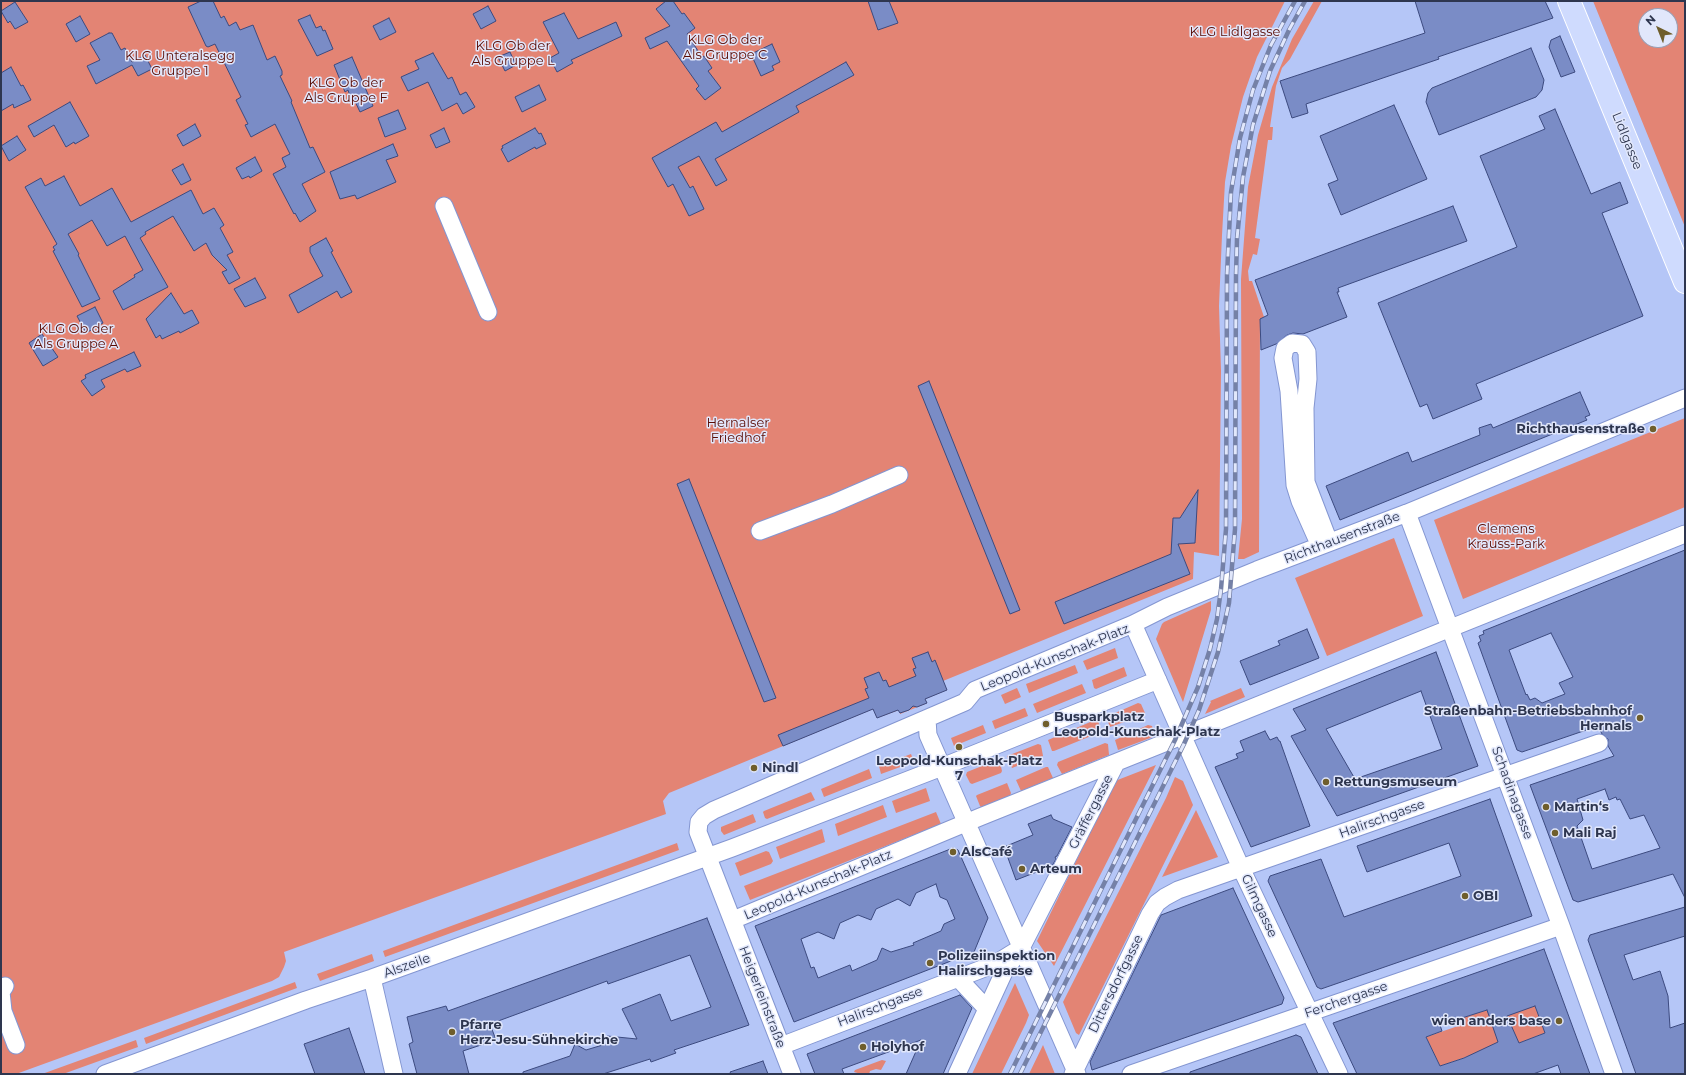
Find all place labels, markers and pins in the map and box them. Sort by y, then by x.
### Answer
place label: Richthausenstraße [1516,421,1645,437]
marker: Richthausenstraße [1648,424,1658,434]
place label: Straßenbahn-Betriebsbahnhof Hernals [1424,703,1632,734]
place label: Busparkplatz Leopold-Kunschak-Platz [1054,709,1220,740]
marker: Straßenbahn-Betriebsbahnhof Hernals [1635,713,1645,723]
marker: Busparkplatz Leopold-Kunschak-Platz [1041,719,1051,729]
marker: Leopold-Kunschak-Platz 7 [954,742,964,752]
place label: Leopold-Kunschak-Platz 7 [876,753,1042,784]
place label: Nindl [762,760,798,776]
marker: Nindl [749,763,759,773]
place label: Rettungsmuseum [1334,774,1457,790]
marker: Rettungsmuseum [1321,777,1331,787]
place label: Martin‘s [1554,799,1609,815]
marker: Martin‘s [1541,802,1551,812]
place label: Mali Raj [1563,825,1616,841]
marker: Mali Raj [1550,828,1560,838]
place label: AlsCafé [961,844,1012,860]
marker: AlsCafé [948,847,958,857]
place label: Arteum [1030,861,1082,877]
marker: Arteum [1017,864,1027,874]
place label: OBI [1473,888,1498,904]
marker: OBI [1460,891,1470,901]
place label: Polizeiinspektion Halirschgasse [938,948,1055,979]
marker: Polizeiinspektion Halirschgasse [925,958,935,968]
place label: wien anders base [1432,1013,1551,1029]
marker: wien anders base [1554,1016,1564,1026]
place label: Pfarre Herz-Jesu-Sühnekirche [460,1017,618,1048]
marker: Pfarre Herz-Jesu-Sühnekirche [447,1027,457,1037]
place label: Holyhof [871,1039,924,1055]
marker: Holyhof [858,1042,868,1052]

